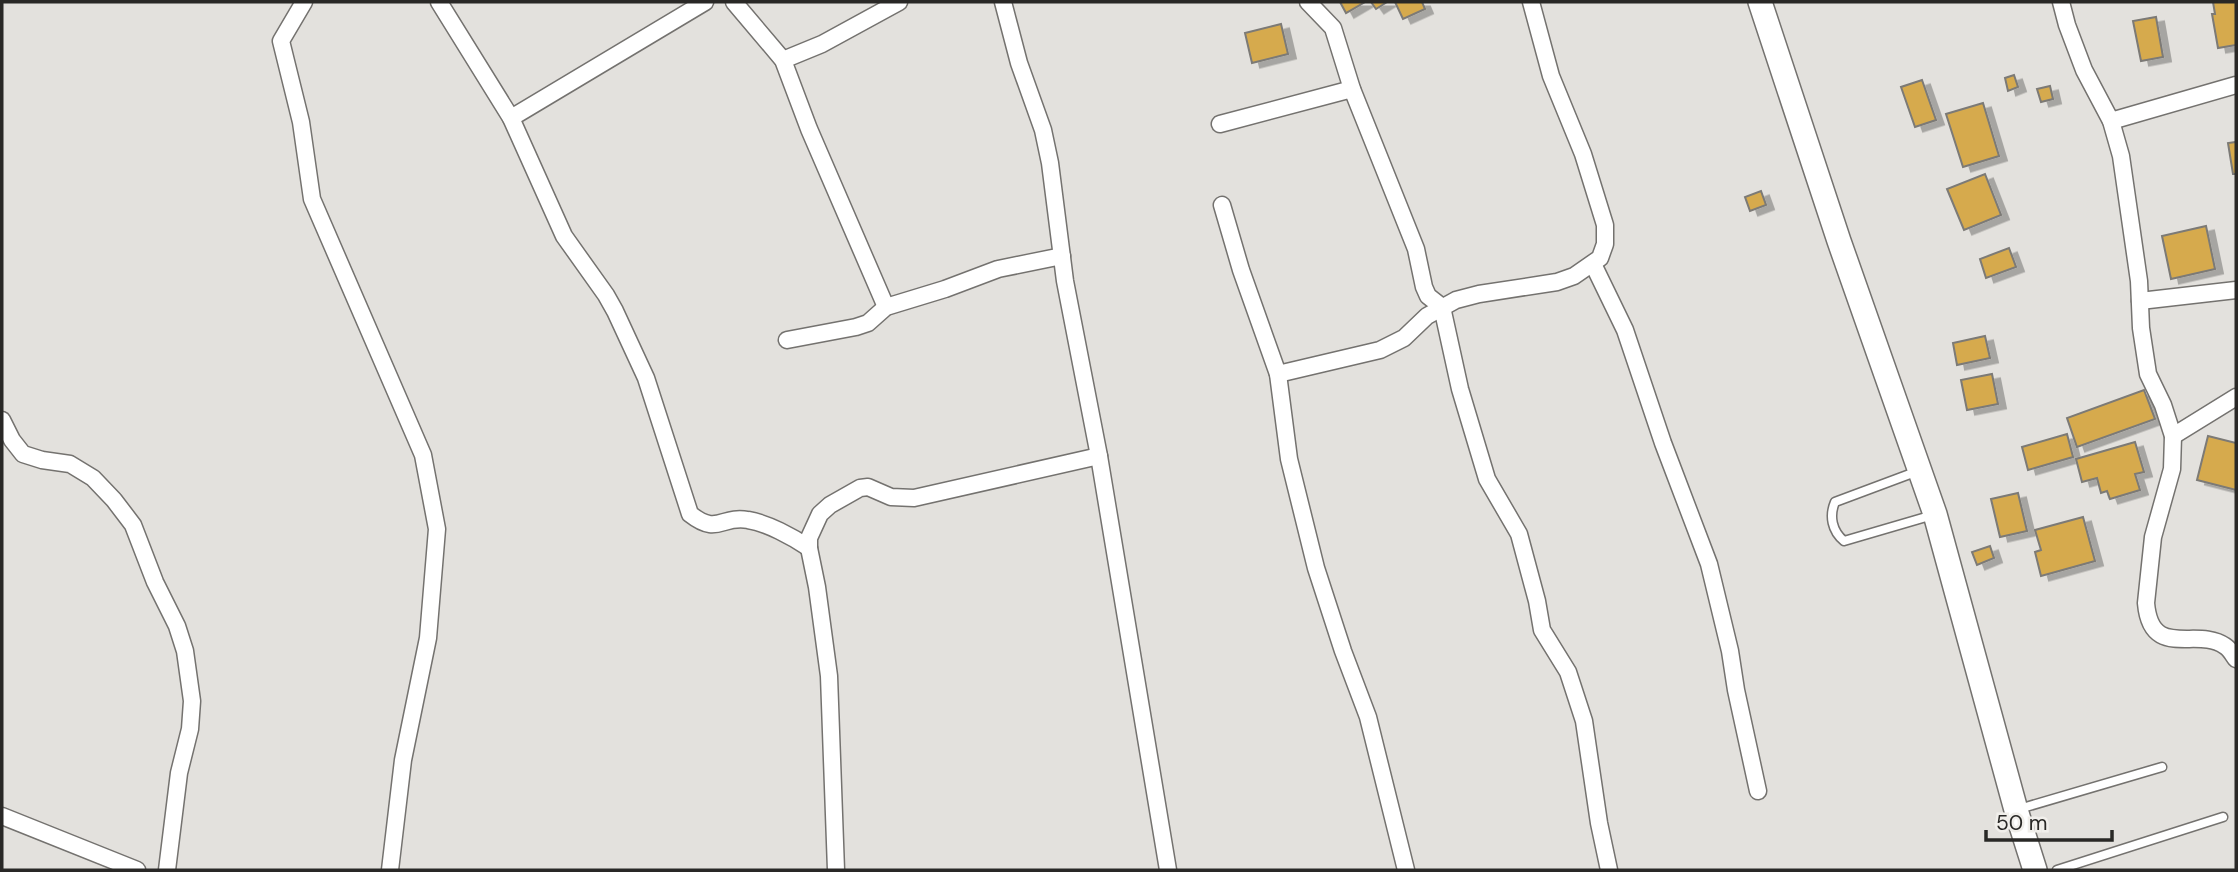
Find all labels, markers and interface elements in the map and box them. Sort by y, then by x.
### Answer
scale bar [1986,798,2112,842]
text: 50 m [1996,809,2047,837]

